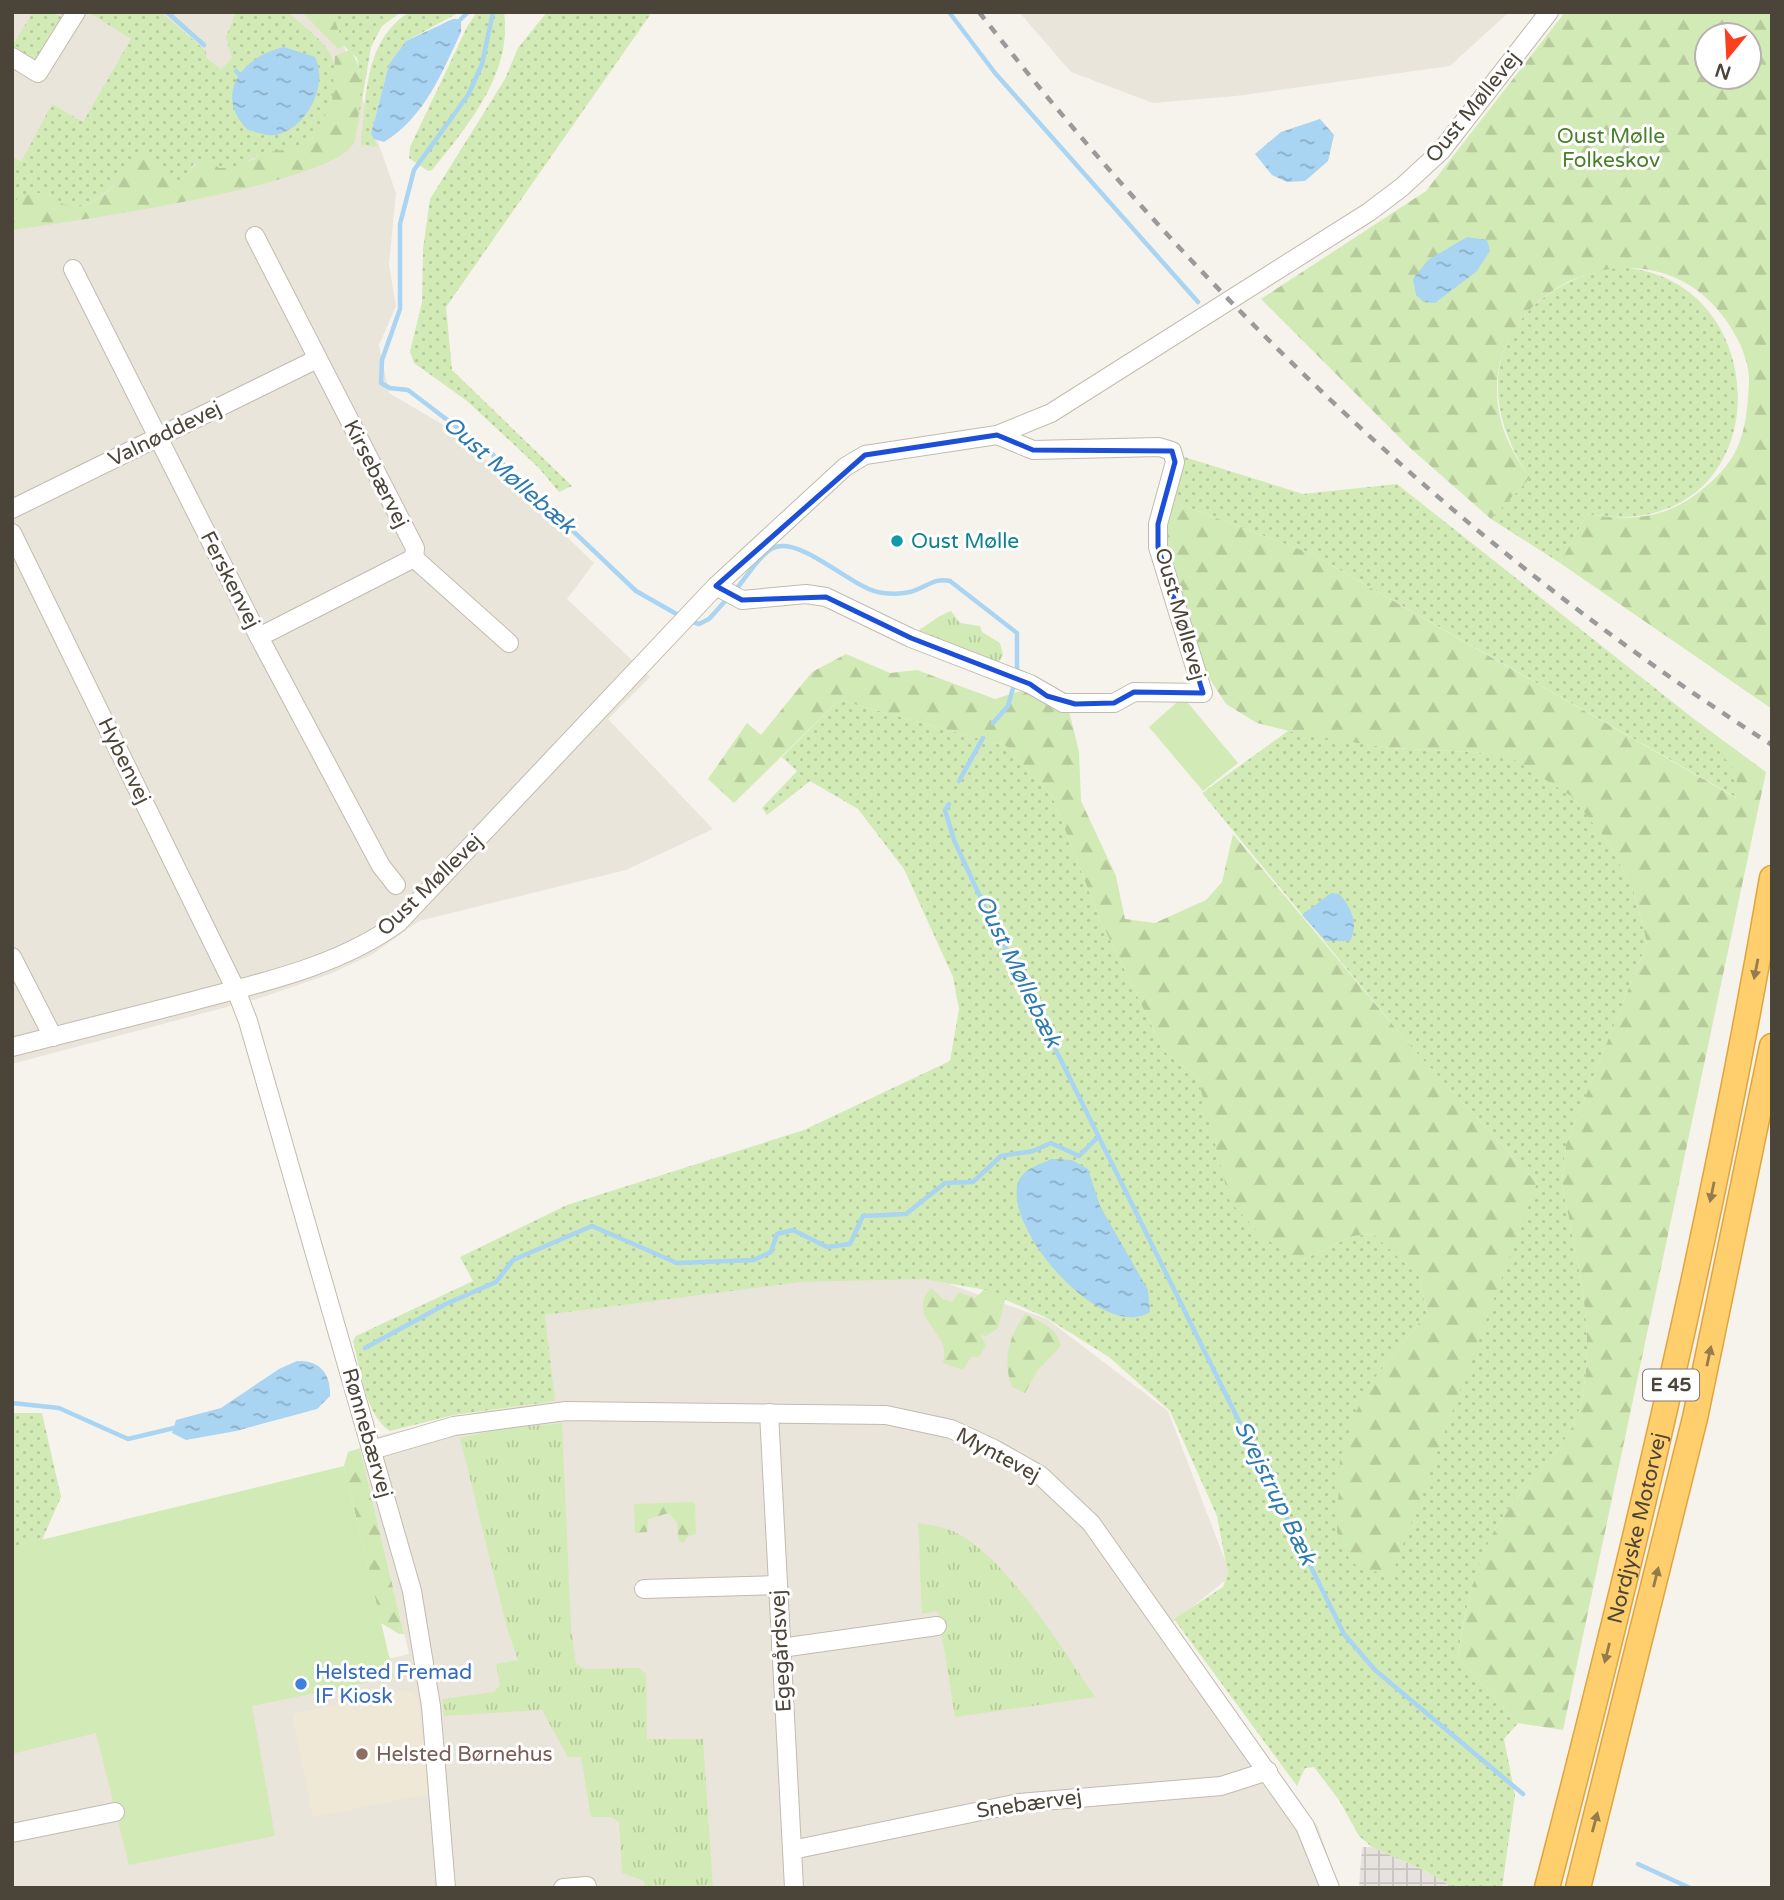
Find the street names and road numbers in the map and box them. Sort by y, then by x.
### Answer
street label: Oust Møllevej [1420,46,1526,168]
street label: Valnøddevej [104,396,226,472]
street label: Kirsebærvej [338,416,414,532]
street label: Ferskenvej [195,527,265,633]
street label: Oust Møllevej [1149,545,1211,683]
street label: Hybenvej [92,714,156,808]
street label: Oust Møllevej [372,829,488,941]
street label: Rønnebærvej [337,1365,397,1501]
road number: E 45 [1643,1370,1699,1400]
street label: Myntevej [952,1422,1044,1488]
street label: Nordjyske Motorvej [1602,1430,1672,1626]
street label: Egegårdsvej [765,1589,797,1713]
street label: Snebærvej [975,1784,1083,1824]

